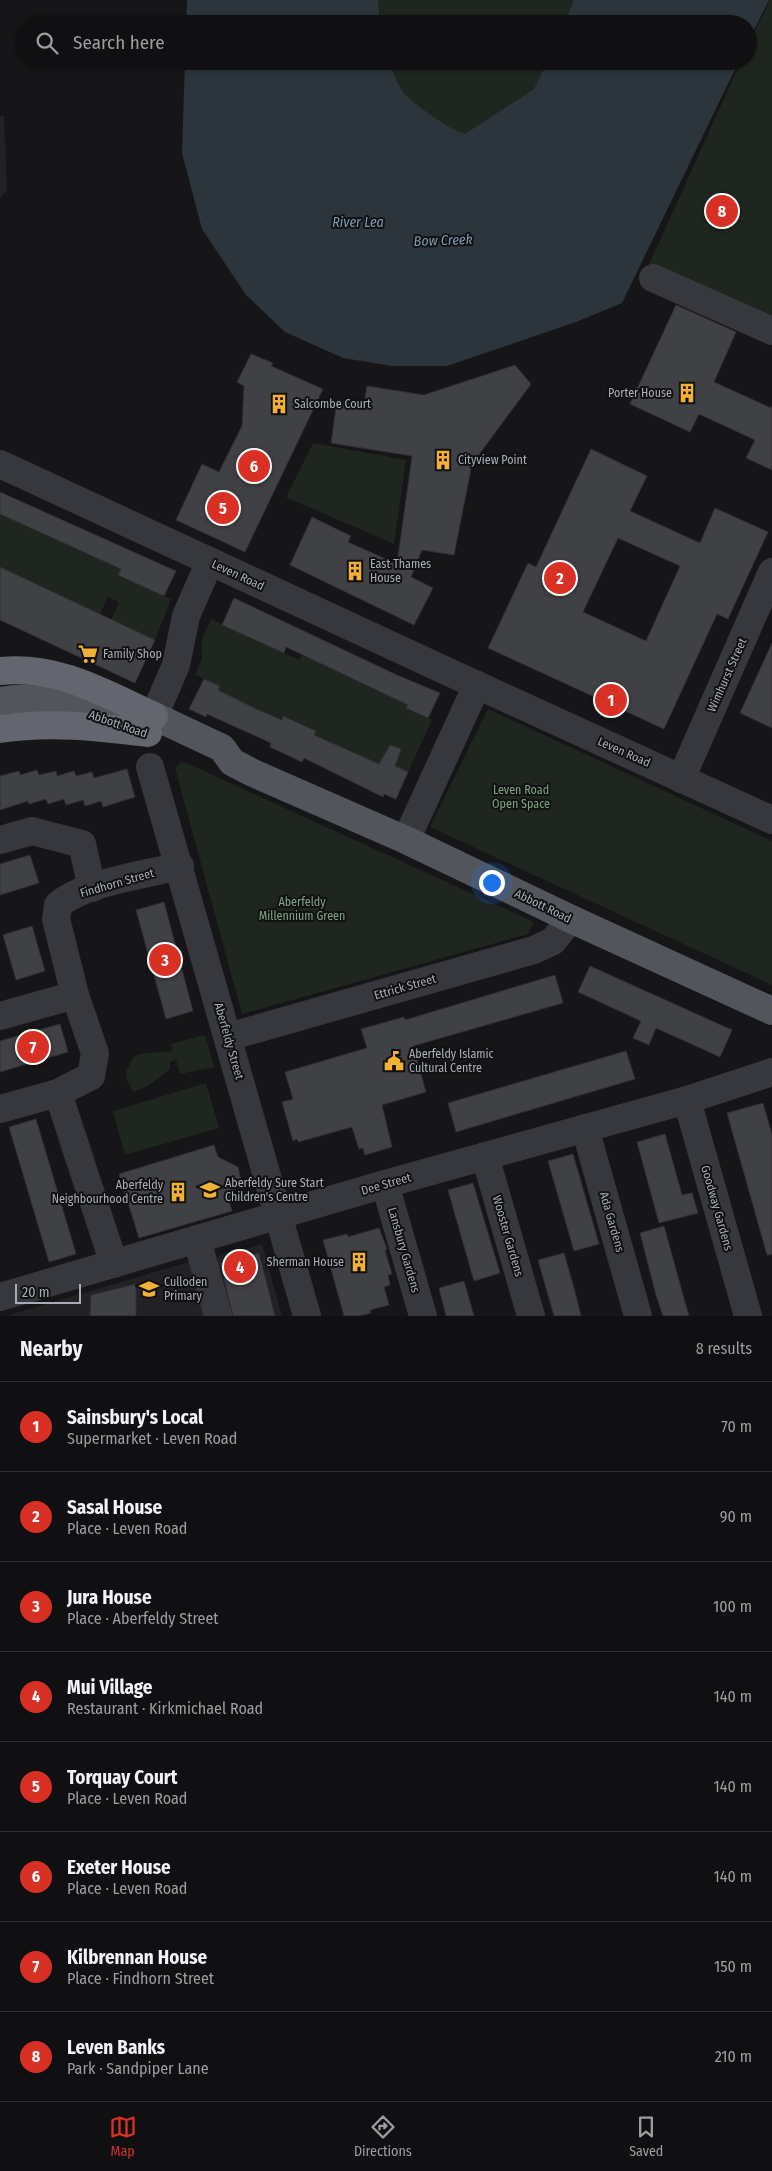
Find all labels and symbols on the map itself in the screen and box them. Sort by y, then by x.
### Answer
pin: 8 [706,192,738,230]
water label: River Lea [332,214,384,231]
water label: Bow Creek [413,231,473,250]
building icon: Porter House [676,382,698,404]
place label: Porter House [608,386,672,400]
building icon: Salcombe Court [268,393,290,415]
place label: Salcombe Court [294,397,371,411]
pin: 6 [238,447,270,485]
building icon: Cityview Point [432,449,454,471]
place label: Cityview Point [458,453,527,467]
pin: 5 [207,489,239,527]
street label: Leven Road [210,557,266,593]
place label: East Thames House [370,557,431,585]
pin: 2 [544,559,576,597]
building icon: East Thames House [344,560,366,582]
street label: Wimhurst Street [704,636,750,714]
supermarket icon: Family Shop [77,643,99,665]
place label: Family Shop [103,647,162,661]
pin: 1 [595,681,627,719]
street label: Abbott Road [87,707,149,741]
street label: Leven Road [595,734,653,770]
park label: Leven Road Open Space [492,783,550,811]
street label: Findhorn Street [78,866,156,900]
your location [479,870,505,896]
street label: Abbott Road [513,886,573,926]
park label: Aberfeldy Millennium Green [259,895,345,923]
pin: 3 [149,941,181,979]
street label: Ettrick Street [373,971,438,1002]
street label: Aberfeldy Street [211,1001,247,1081]
pin: 7 [17,1028,49,1066]
place label: Aberfeldy Islamic Cultural Centre [409,1047,494,1075]
public building icon: Aberfeldy Islamic Cultural Centre [383,1050,405,1072]
street label: Goodway Gardens [698,1164,736,1252]
street label: Dee Street [359,1170,413,1198]
place label: Aberfeldy Sure Start Children's Centre [225,1176,324,1204]
place label: Aberfeldy Neighbourhood Centre [52,1178,164,1206]
school or university icon: Aberfeldy Sure Start Children's Centre [199,1179,221,1201]
building icon: Aberfeldy Neighbourhood Centre [167,1181,189,1203]
street label: Ada Gardens [597,1190,627,1254]
street label: Wooster Gardens [490,1194,526,1278]
street label: Lansbury Gardens [385,1206,423,1294]
pin: 4 [224,1248,256,1286]
building icon: Sherman House [348,1251,370,1273]
place label: Sherman House [266,1255,344,1269]
place label: Culloden Primary [164,1275,207,1303]
school or university icon: Culloden Primary [138,1278,160,1300]
scale bar [15,1281,81,1304]

